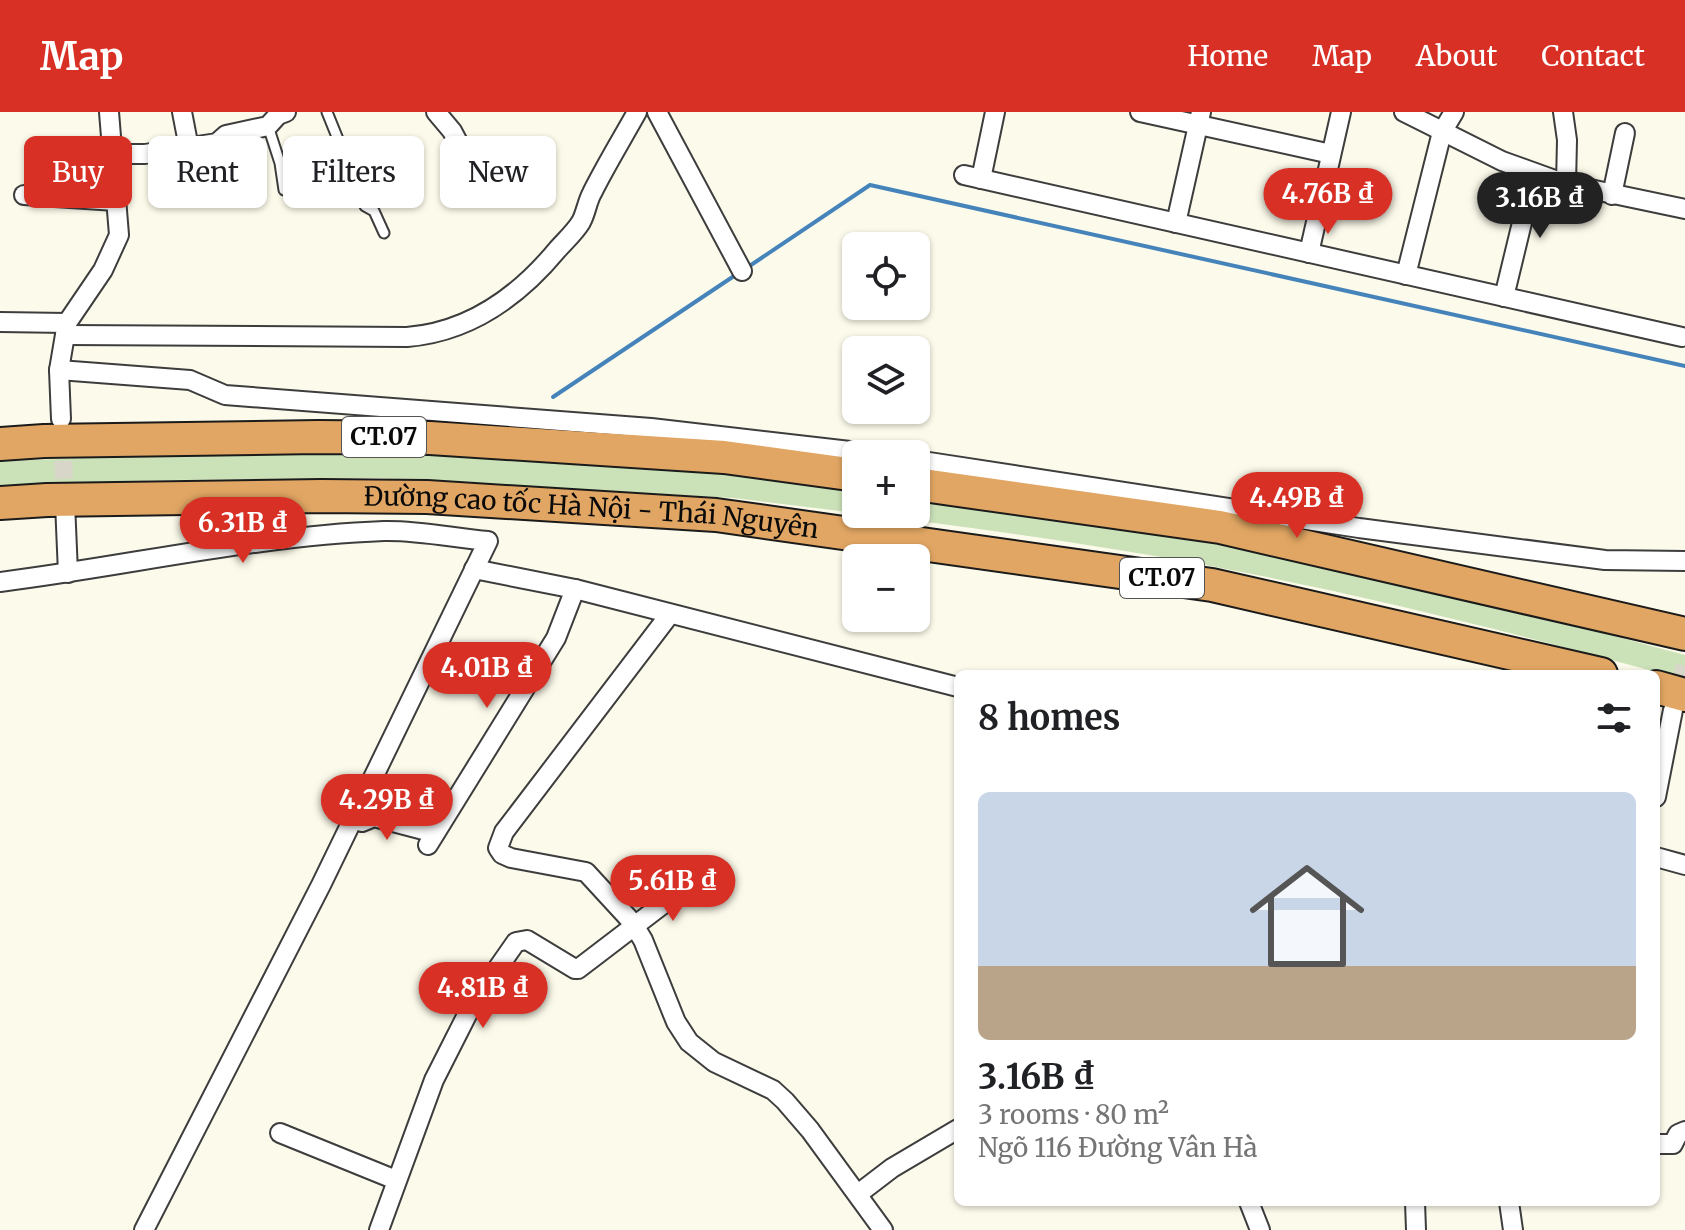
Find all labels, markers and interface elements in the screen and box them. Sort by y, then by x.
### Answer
text: Map [40,33,124,80]
text: Home [1187,38,1268,74]
text: Map [1312,38,1372,74]
text: About [1416,38,1497,74]
text: Contact [1541,38,1645,74]
chip: Buy [24,136,132,208]
chip: Rent [148,136,267,208]
chip: Filters [283,136,424,208]
chip: New [440,136,556,208]
pin: 4.76B ₫ [1254,168,1402,236]
pin: 3.16B ₫ [1466,172,1614,240]
text: 4.76B ₫ [1281,177,1375,210]
text: 3.16B ₫ [1495,181,1585,214]
map controls [842,232,930,632]
button: locate [842,232,930,320]
button: layers [842,336,930,424]
road number: CT.07 [342,417,426,457]
button: + [842,440,930,528]
pin: 4.49B ₫ [1223,472,1371,540]
street label: Đường cao tốc Hà Nội - Thái Nguyên [363,479,821,545]
text: 4.49B ₫ [1249,481,1345,514]
pin: 6.31B ₫ [169,497,317,565]
text: 6.31B ₫ [198,506,288,539]
button: − [842,544,930,632]
road number: CT.07 [1120,558,1204,598]
pin: 4.01B ₫ [413,642,561,710]
text: 4.01B ₫ [441,651,533,684]
icon: filters [1592,696,1636,740]
text: 8 homes [978,697,1120,739]
pin: 4.29B ₫ [313,774,461,842]
text: 4.29B ₫ [339,783,435,816]
icon: home [1235,844,1379,988]
pin: 5.61B ₫ [599,855,747,923]
text: 5.61B ₫ [628,864,718,897]
pin: 4.81B ₫ [409,962,557,1030]
text: 4.81B ₫ [437,971,529,1004]
text: 3.16B ₫ [978,1056,1095,1098]
text: 3 rooms · 80 m² [978,1098,1169,1131]
text: Ngõ 116 Đường Vân Hà [978,1131,1257,1164]

